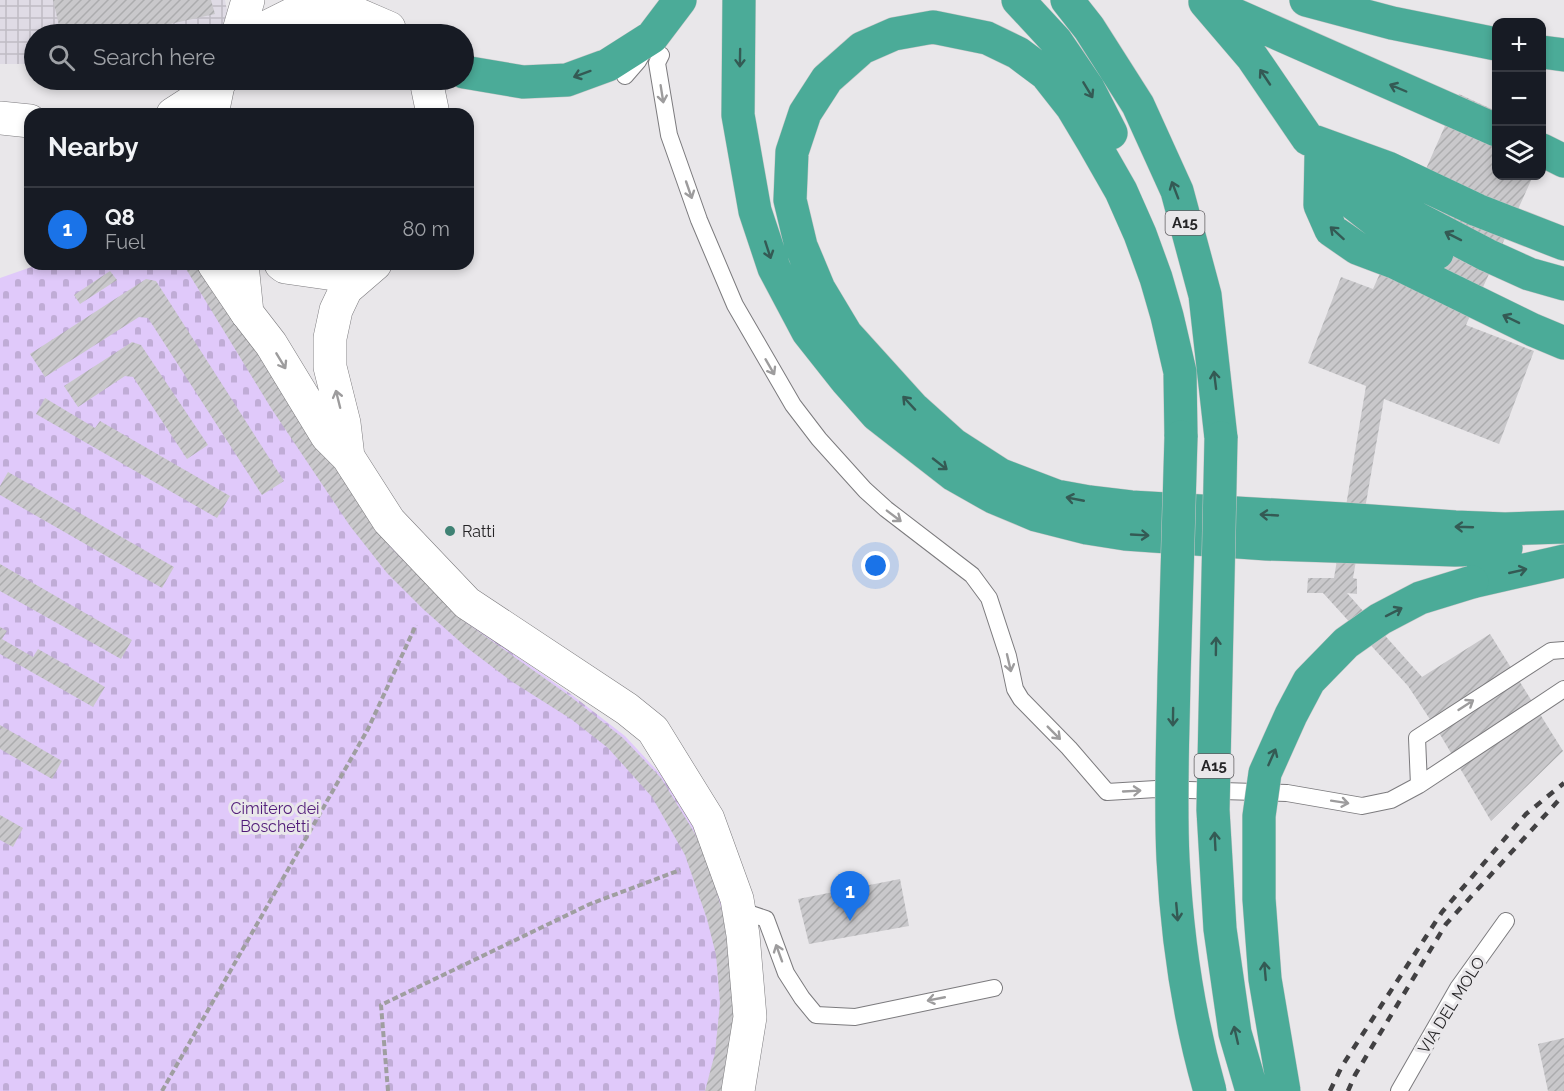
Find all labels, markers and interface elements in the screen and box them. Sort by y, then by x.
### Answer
map controls [1492,18,1546,180]
button: + [1492,18,1546,72]
search box [24,24,474,90]
icon: search [45,41,78,74]
text: Search here [93,44,215,70]
one-way arrow [734,48,745,68]
one-way arrow [1259,69,1271,86]
one-way arrow [573,70,592,81]
button: − [1492,72,1546,126]
one-way arrow [1082,81,1094,98]
one-way arrow [1389,82,1408,93]
one-way arrow [657,84,668,104]
button: layers [1492,126,1546,180]
text: Nearby [48,132,138,162]
one-way arrow [684,180,695,199]
one-way arrow [1169,181,1180,199]
text: Q8 [105,204,135,230]
road number: A15 [1166,211,1204,235]
text: 1 [63,217,72,241]
text: 80 m [402,217,450,241]
one-way arrow [1330,226,1345,240]
text: Fuel [105,230,145,254]
one-way arrow [1444,230,1462,241]
one-way arrow [763,240,774,259]
one-way arrow [1502,313,1520,324]
one-way arrow [274,352,287,369]
one-way arrow [765,358,777,375]
one-way arrow [1209,371,1220,390]
one-way arrow [331,390,343,409]
one-way arrow [902,396,916,411]
one-way arrow [931,457,947,470]
one-way arrow [1065,493,1085,504]
one-way arrow [886,509,902,522]
one-way arrow [1259,510,1279,521]
one-way arrow [1454,521,1474,533]
place label: Ratti [462,522,495,541]
marker: Ratti [443,524,457,538]
one-way arrow [1130,530,1150,541]
your location [861,551,890,580]
one-way arrow [1508,564,1527,576]
one-way arrow [1384,606,1402,617]
one-way arrow [1211,637,1222,657]
one-way arrow [1004,654,1016,673]
one-way arrow [1457,699,1474,711]
one-way arrow [1167,706,1179,726]
one-way arrow [1047,725,1061,740]
one-way arrow [1267,749,1278,767]
road number: A15 [1194,754,1234,778]
one-way arrow [1121,785,1141,796]
one-way arrow [1330,797,1350,808]
park label: Cimitero dei Boschetti [230,799,320,836]
one-way arrow [1209,832,1220,852]
pin: 1 [830,872,870,921]
one-way arrow [1172,901,1183,921]
one-way arrow [772,944,783,963]
street label: VIA DEL MOLO [1414,953,1489,1057]
one-way arrow [1259,962,1270,982]
one-way arrow [927,994,946,1006]
one-way arrow [1230,1025,1242,1044]

